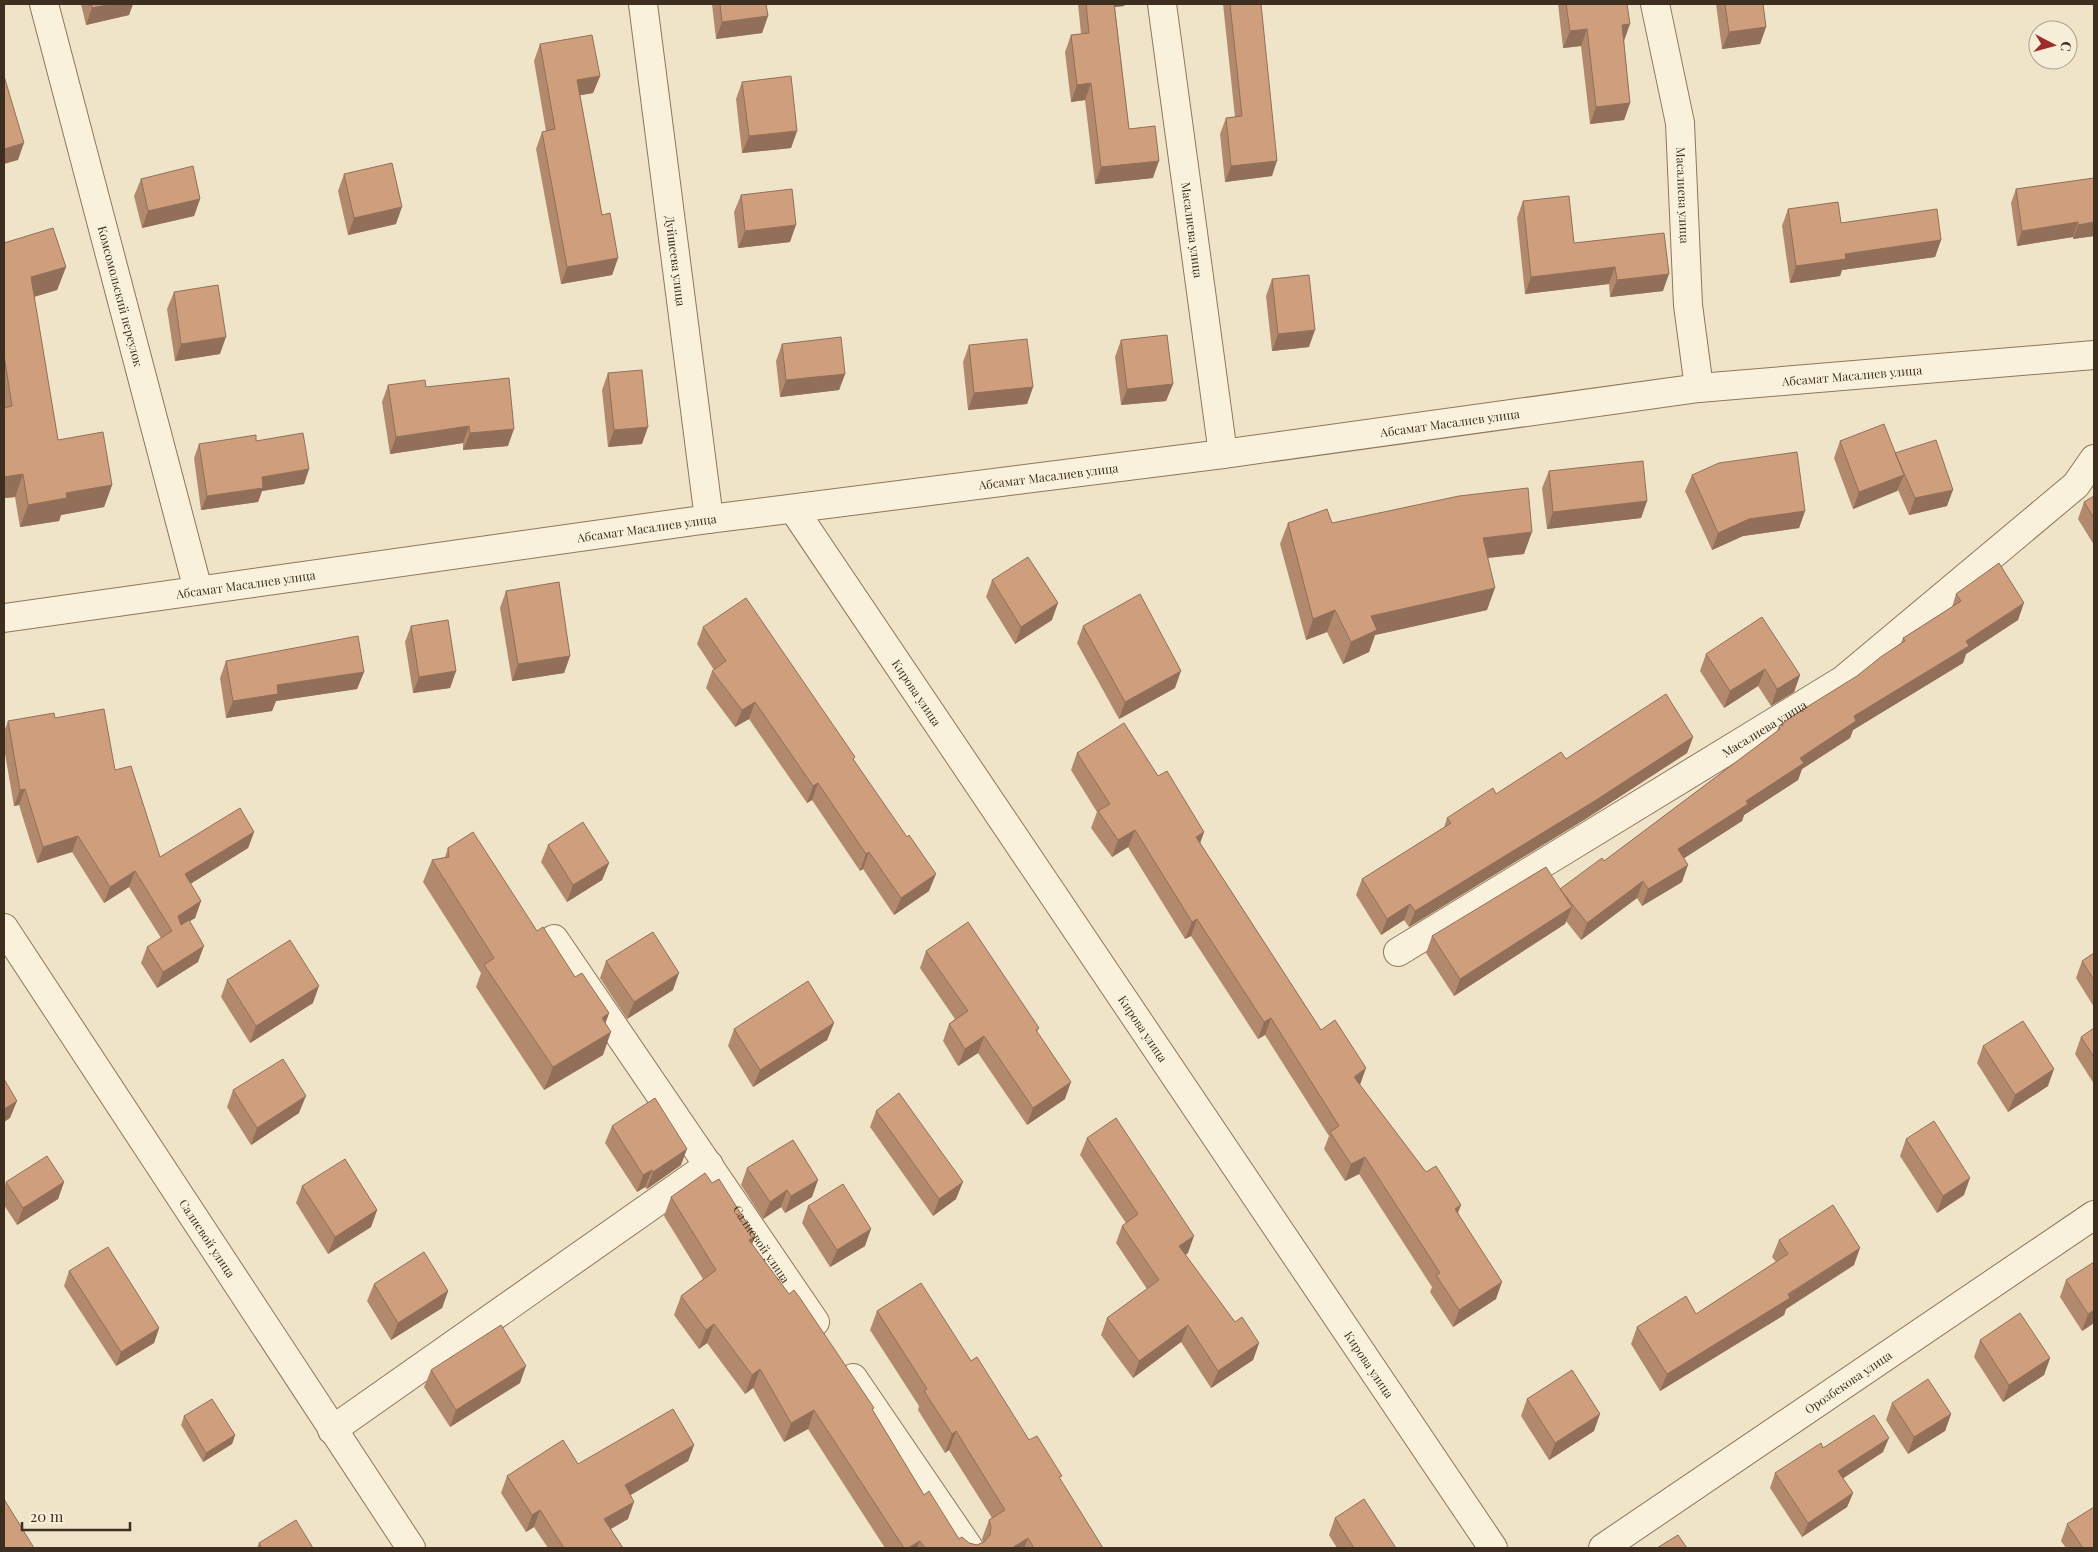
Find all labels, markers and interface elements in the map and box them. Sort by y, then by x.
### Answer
north arrow [2028,20,2078,70]
text: С [2056,41,2076,52]
street label: Масалиева улица [1673,147,1693,244]
street label: Масалиева улица [1178,181,1207,279]
street label: Дуйшеева улица [662,215,690,307]
street label: Комсомольский переулок [95,224,147,368]
street label: Абсамат Масалиев улица [1780,361,1923,389]
street label: Абсамат Масалиев улица [1378,405,1521,440]
street label: Абсамат Масалиев улица [977,459,1119,493]
street label: Абсамат Масалиев улица [575,510,717,546]
street label: Абсамат Масалиев улица [174,566,316,602]
street label: Кирова улица [889,656,945,729]
street label: Масалиева улица [1719,696,1809,760]
street label: Кирова улица [1115,992,1171,1065]
street label: Салиевой улица [176,1196,239,1280]
street label: Салиевой улица [730,1202,794,1286]
street label: Кирова улица [1341,1328,1398,1401]
street label: Орозбекова улица [1801,1347,1895,1417]
scale bar [22,1500,130,1532]
text: 20 m [30,1506,64,1526]

